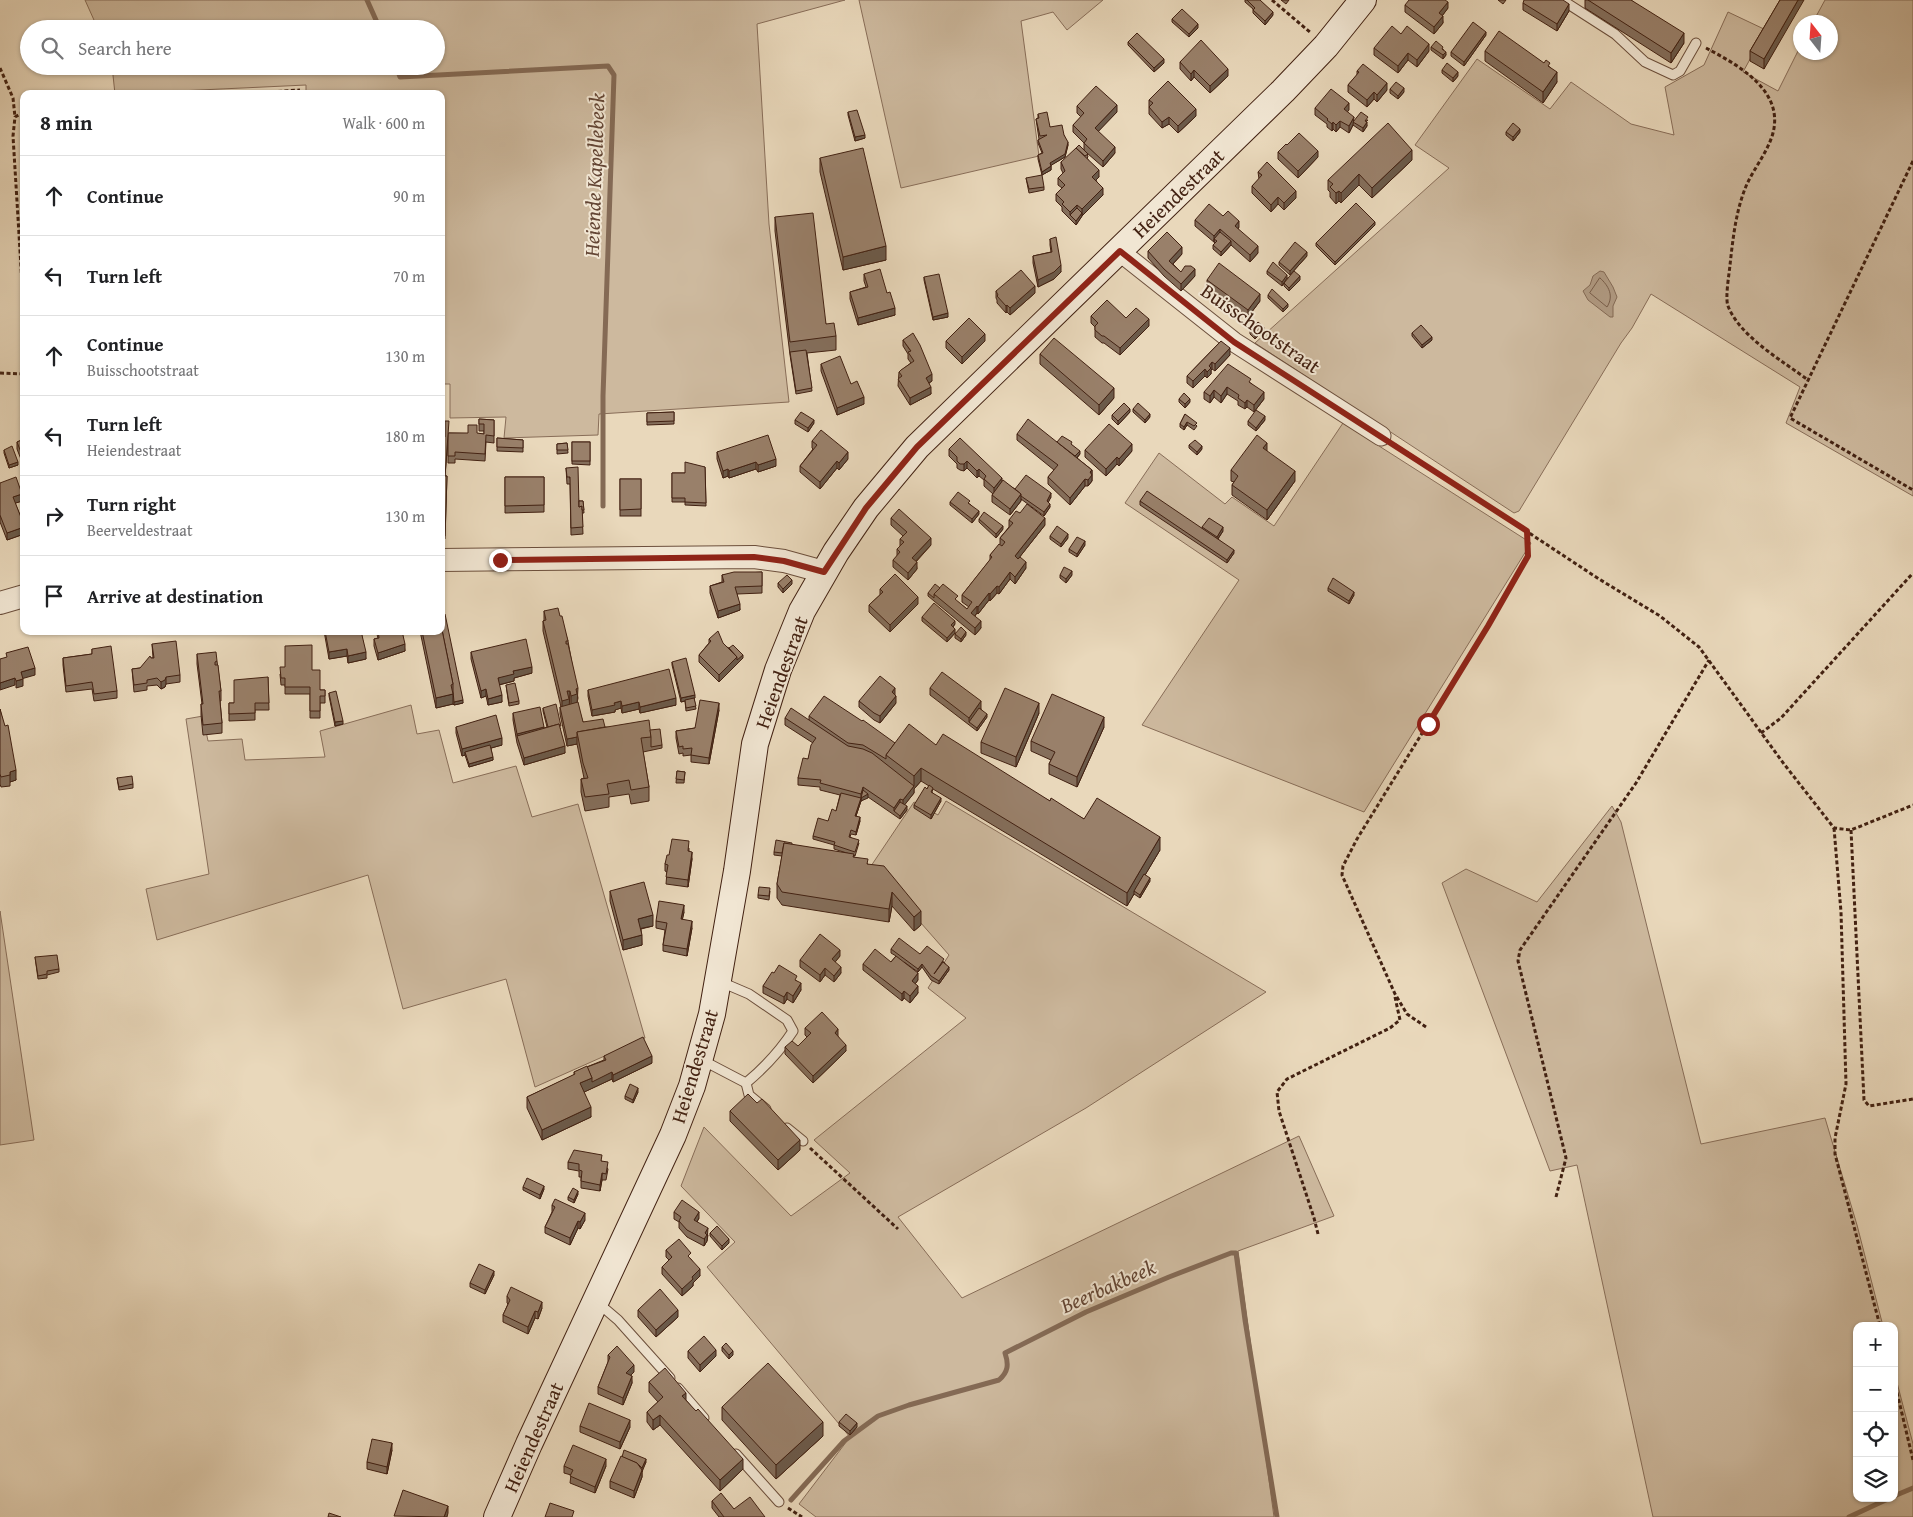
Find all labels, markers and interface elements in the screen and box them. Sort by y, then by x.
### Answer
north arrow [1793,15,1838,60]
search box [20,20,445,75]
icon: search [38,34,66,62]
text: Search here [78,34,172,62]
water label: Heiende Kapellebeek [576,92,612,258]
text: 8 min [40,107,92,138]
text: Walk · 600 m [342,111,425,135]
street label: Heiendestraat [1125,142,1231,244]
icon: ahead [40,182,68,210]
text: Continue [87,182,164,210]
text: 90 m [393,184,425,208]
icon: left [40,262,68,290]
text: Turn left [87,262,162,290]
text: 70 m [393,264,425,288]
street label: Buisschootstraat [1195,276,1327,380]
text: Continue [87,330,164,358]
icon: ahead [40,342,68,370]
text: 130 m [385,344,425,368]
text: Buisschootstraat [87,358,199,382]
text: Turn left [87,410,162,438]
icon: left [40,422,68,450]
text: 180 m [385,424,425,448]
text: Heiendestraat [87,438,181,462]
text: Turn right [87,490,176,518]
icon: right [40,502,68,530]
text: 130 m [385,504,425,528]
text: Beerveldestraat [87,518,193,542]
route end [489,549,512,572]
icon: arrive [40,582,68,610]
text: Arrive at destination [87,582,263,610]
street label: Heiendestraat [747,612,815,732]
route start [1417,713,1440,736]
street label: Heiendestraat [663,1005,725,1127]
water label: Beerbakbeek [1055,1251,1161,1321]
map controls [1853,1322,1898,1502]
button: + [1853,1322,1898,1367]
button: − [1853,1367,1898,1412]
street label: Heiendestraat [496,1377,570,1497]
button: locate [1853,1412,1898,1457]
button: layers [1853,1457,1898,1502]

